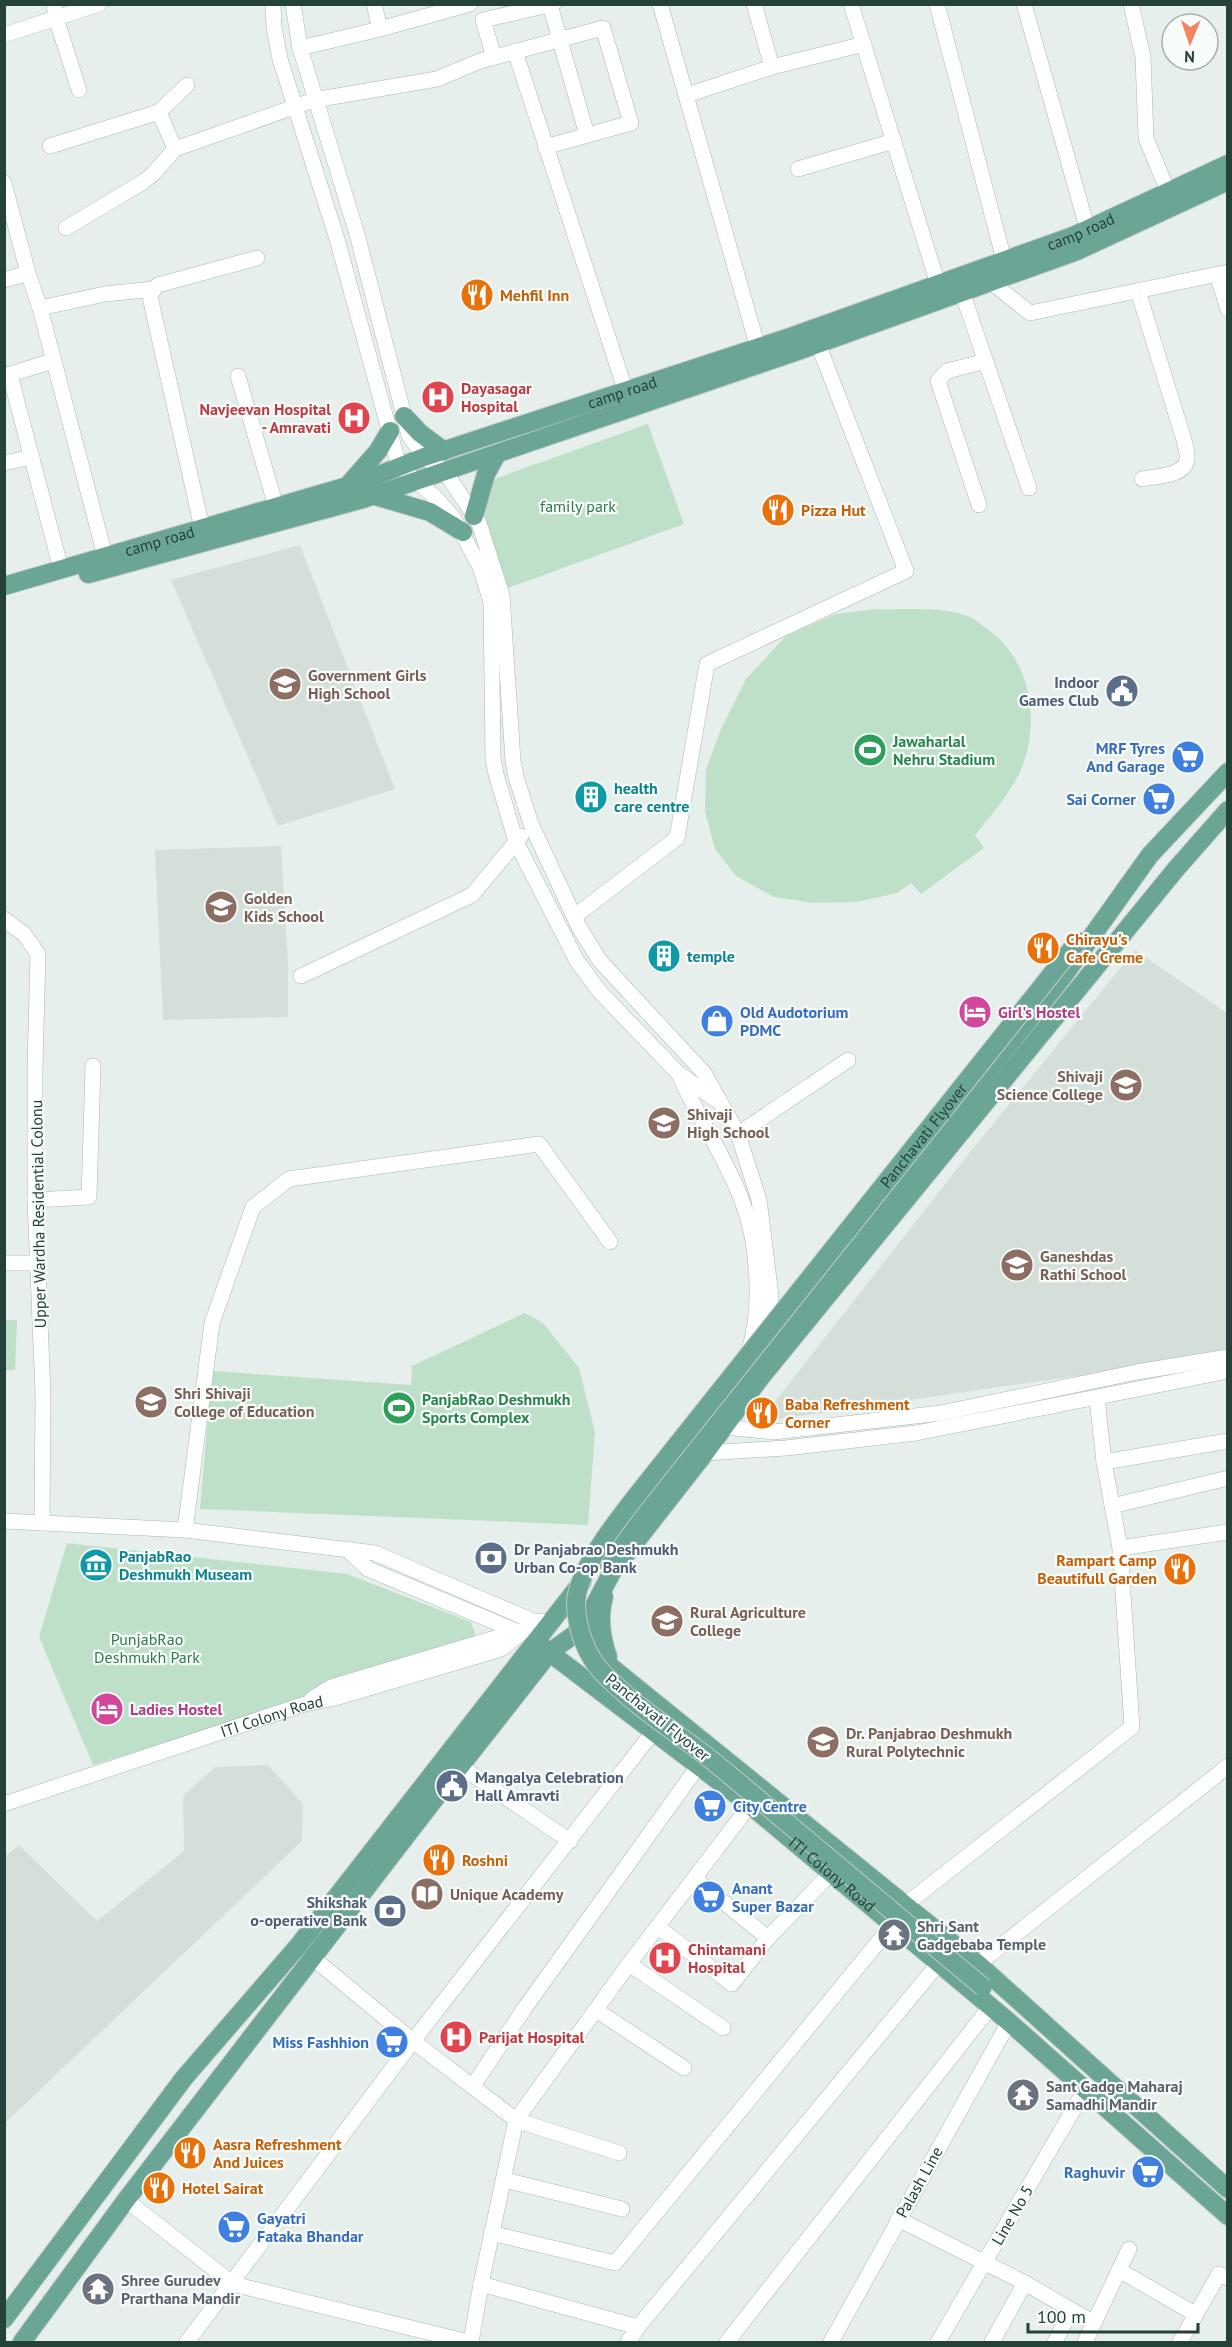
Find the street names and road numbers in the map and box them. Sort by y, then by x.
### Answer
street label: camp road [1044,208,1118,255]
street label: camp road [585,371,659,413]
street label: camp road [122,521,197,560]
street label: Panchavati Flyover [875,1078,971,1192]
street label: Upper Wardha Residential Colonu [26,1100,50,1328]
street label: Panchavati Flyover [602,1669,715,1765]
street label: ITI Colony Road [218,1691,325,1741]
street label: ITI Colony Road [785,1832,880,1916]
street label: Palash Line [891,2143,947,2221]
street label: Line No 5 [987,2181,1037,2249]

